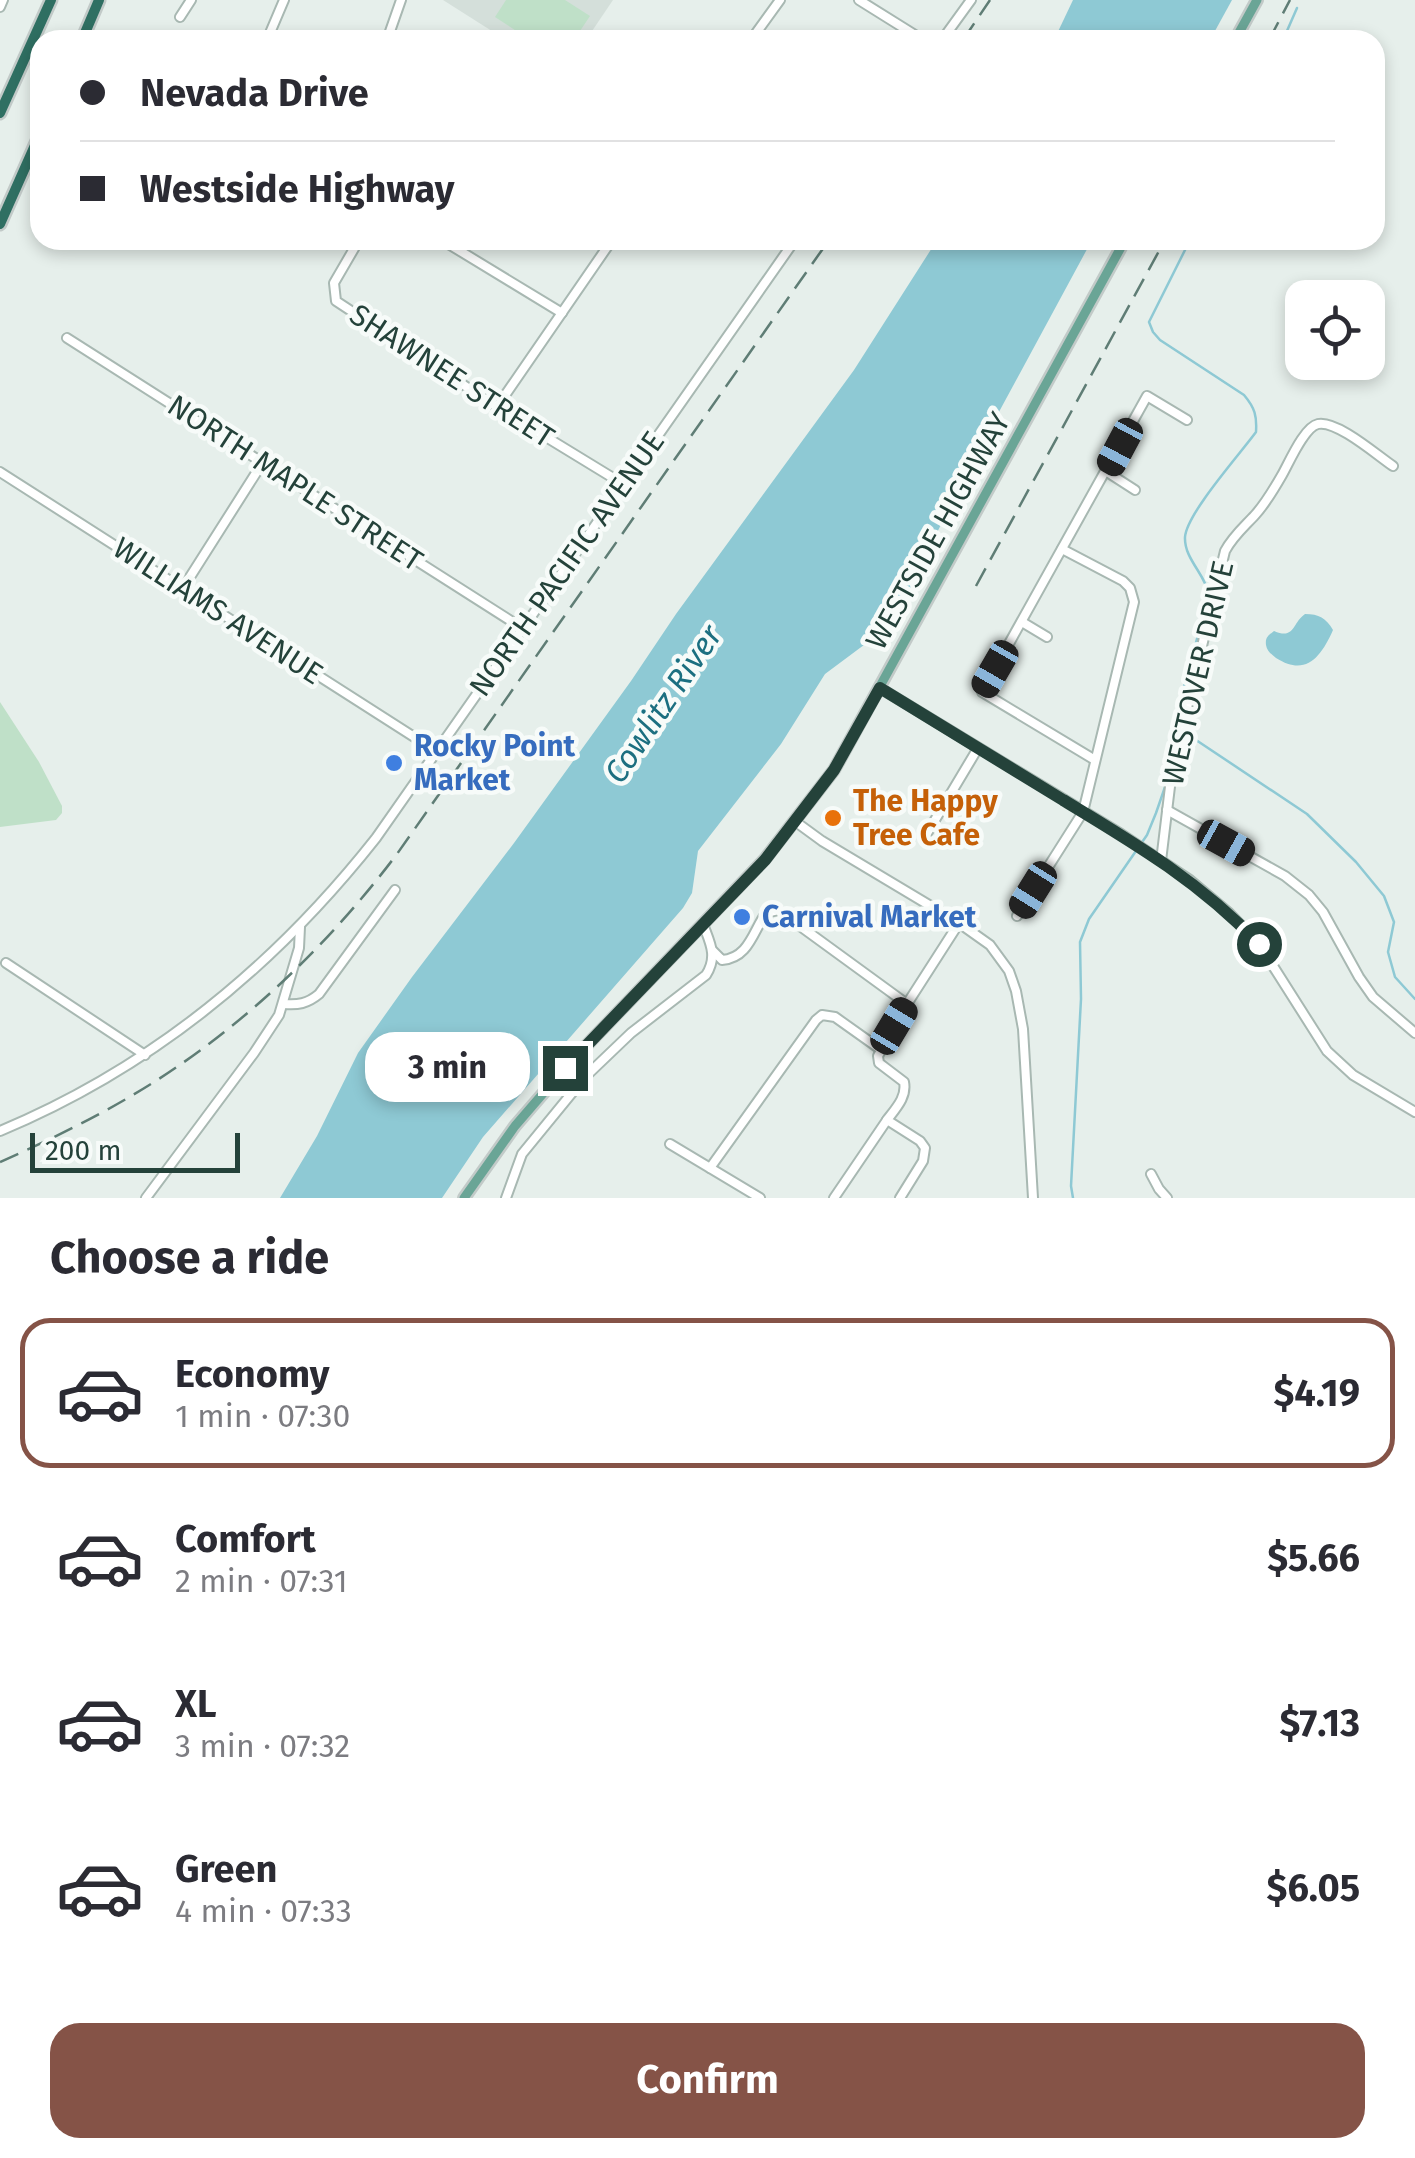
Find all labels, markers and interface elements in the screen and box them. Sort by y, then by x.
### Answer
text: Nevada Drive [140,70,369,116]
text: Westside Highway [140,166,454,212]
map controls [1285,280,1385,380]
button: locate [1285,280,1385,380]
street label: SHAWNEE STREET [343,297,561,456]
street label: NORTH MAPLE STREET [161,387,430,579]
street label: WESTSIDE HIGHWAY [858,406,1018,656]
car [1093,413,1147,481]
street label: NORTH PACIFIC AVENUE [462,425,672,703]
street label: WILLIAMS AVENUE [106,530,330,692]
street label: WESTOVER DRIVE [1155,557,1241,789]
water label: Cowlitz River [596,616,731,790]
car [967,636,1023,702]
place label: Rocky Point Market [414,728,576,798]
marker: Rocky Point Market [383,752,405,774]
place label: The Happy Tree Cafe [853,783,998,853]
marker: The Happy Tree Cafe [822,807,844,829]
car [1192,815,1260,871]
car [1004,857,1062,923]
place label: Carnival Market [762,899,977,935]
marker: Carnival Market [731,906,753,928]
route start [1237,922,1282,967]
car [866,993,922,1059]
callout: 3 min [365,1033,530,1103]
route end [543,1046,588,1091]
text: 3 min [408,1048,487,1086]
scale bar [30,1128,240,1172]
text: 200 m [45,1134,122,1167]
text: Choose a ride [50,1231,329,1285]
icon: car [55,1348,145,1438]
text: Economy [175,1351,330,1397]
text: $4.19 [1273,1370,1360,1416]
text: 1 min · 07:30 [175,1397,350,1435]
icon: car [55,1513,145,1603]
text: Comfort [175,1516,316,1562]
text: $5.66 [1267,1535,1360,1581]
text: 2 min · 07:31 [175,1562,348,1600]
icon: car [55,1678,145,1768]
text: XL [175,1681,217,1727]
text: $7.13 [1279,1700,1360,1746]
text: 3 min · 07:32 [175,1727,350,1765]
icon: car [55,1843,145,1933]
text: Green [175,1846,278,1892]
text: $6.05 [1267,1865,1360,1911]
text: 4 min · 07:33 [175,1892,352,1930]
button: Confirm [50,2023,1365,2138]

